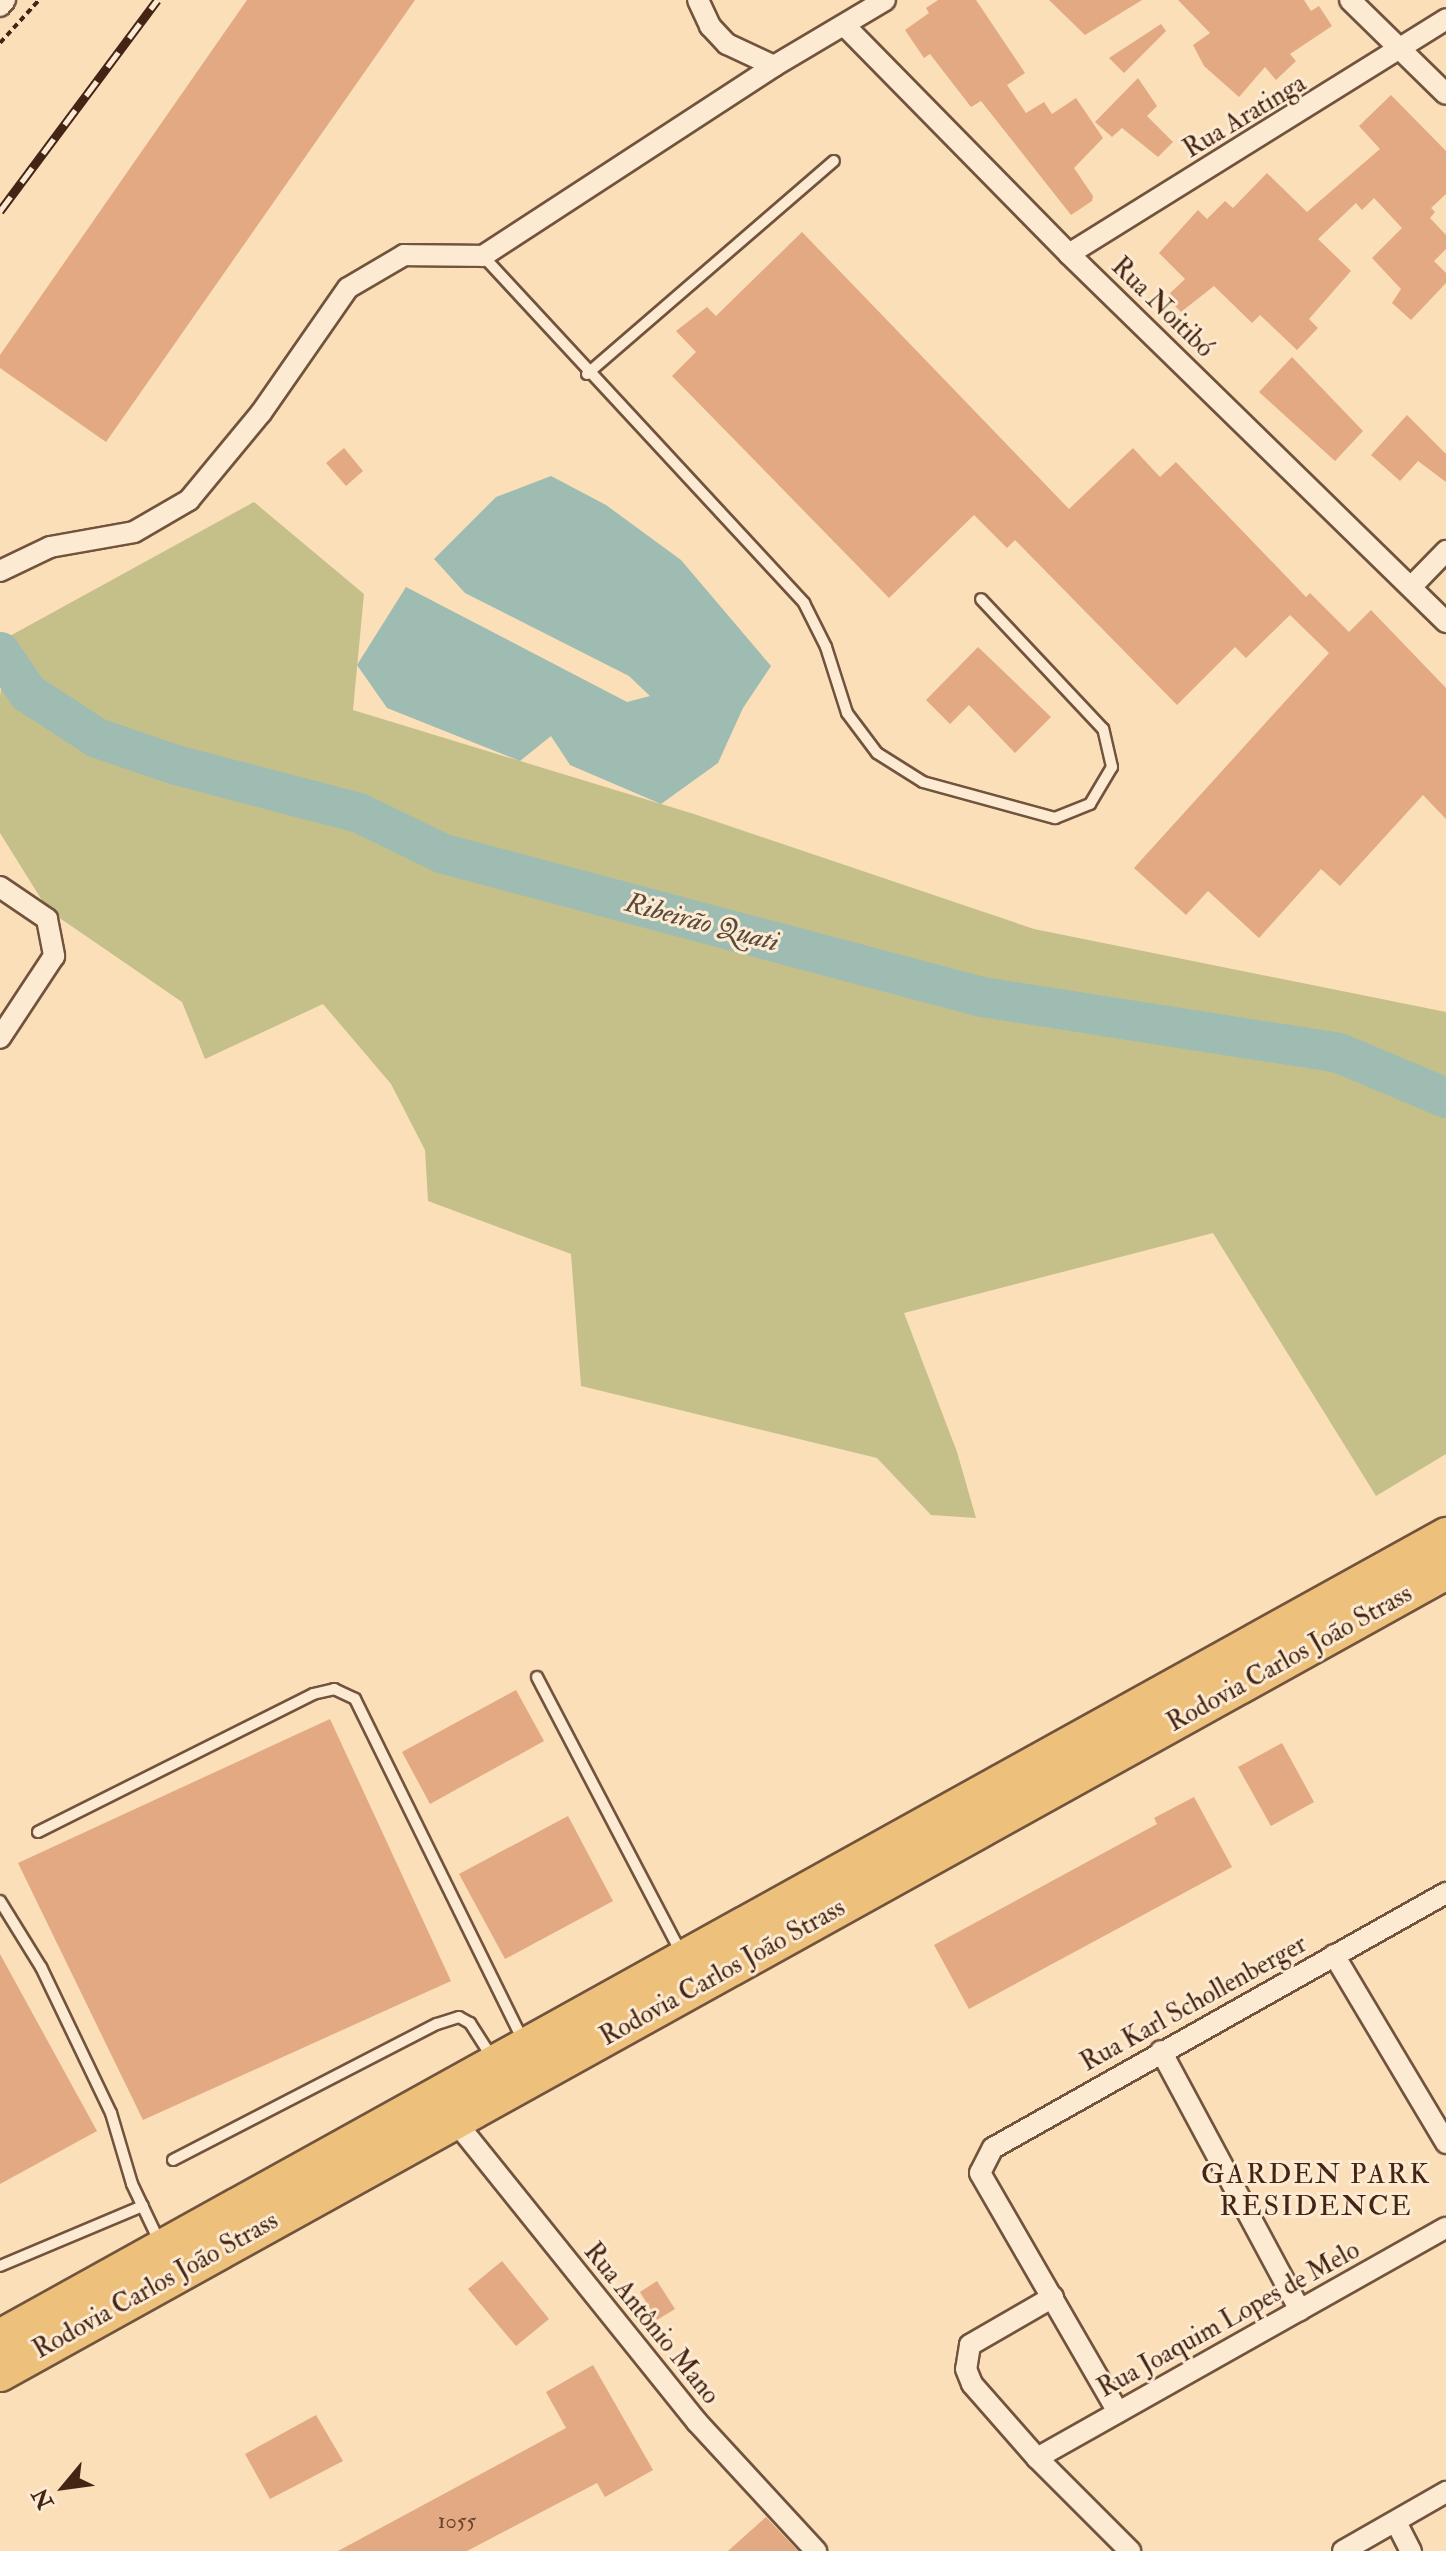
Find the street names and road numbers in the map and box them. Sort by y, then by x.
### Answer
street label: Rua Aratinga [1178,68,1312,166]
street label: Rua Noitibó [1104,252,1220,364]
street label: Rodovia Carlos João Strass [1162,1579,1418,1739]
street label: Rodovia Carlos João Strass [595,1893,851,2053]
street label: Rua Karl Schollenberger [1076,1929,1312,2079]
street label: Rodovia Carlos João Strass [28,2206,284,2366]
street label: Rua Joaquim Lopes de Melo [1093,2235,1365,2405]
street label: Rua Antônio Mano [576,2237,726,2411]

